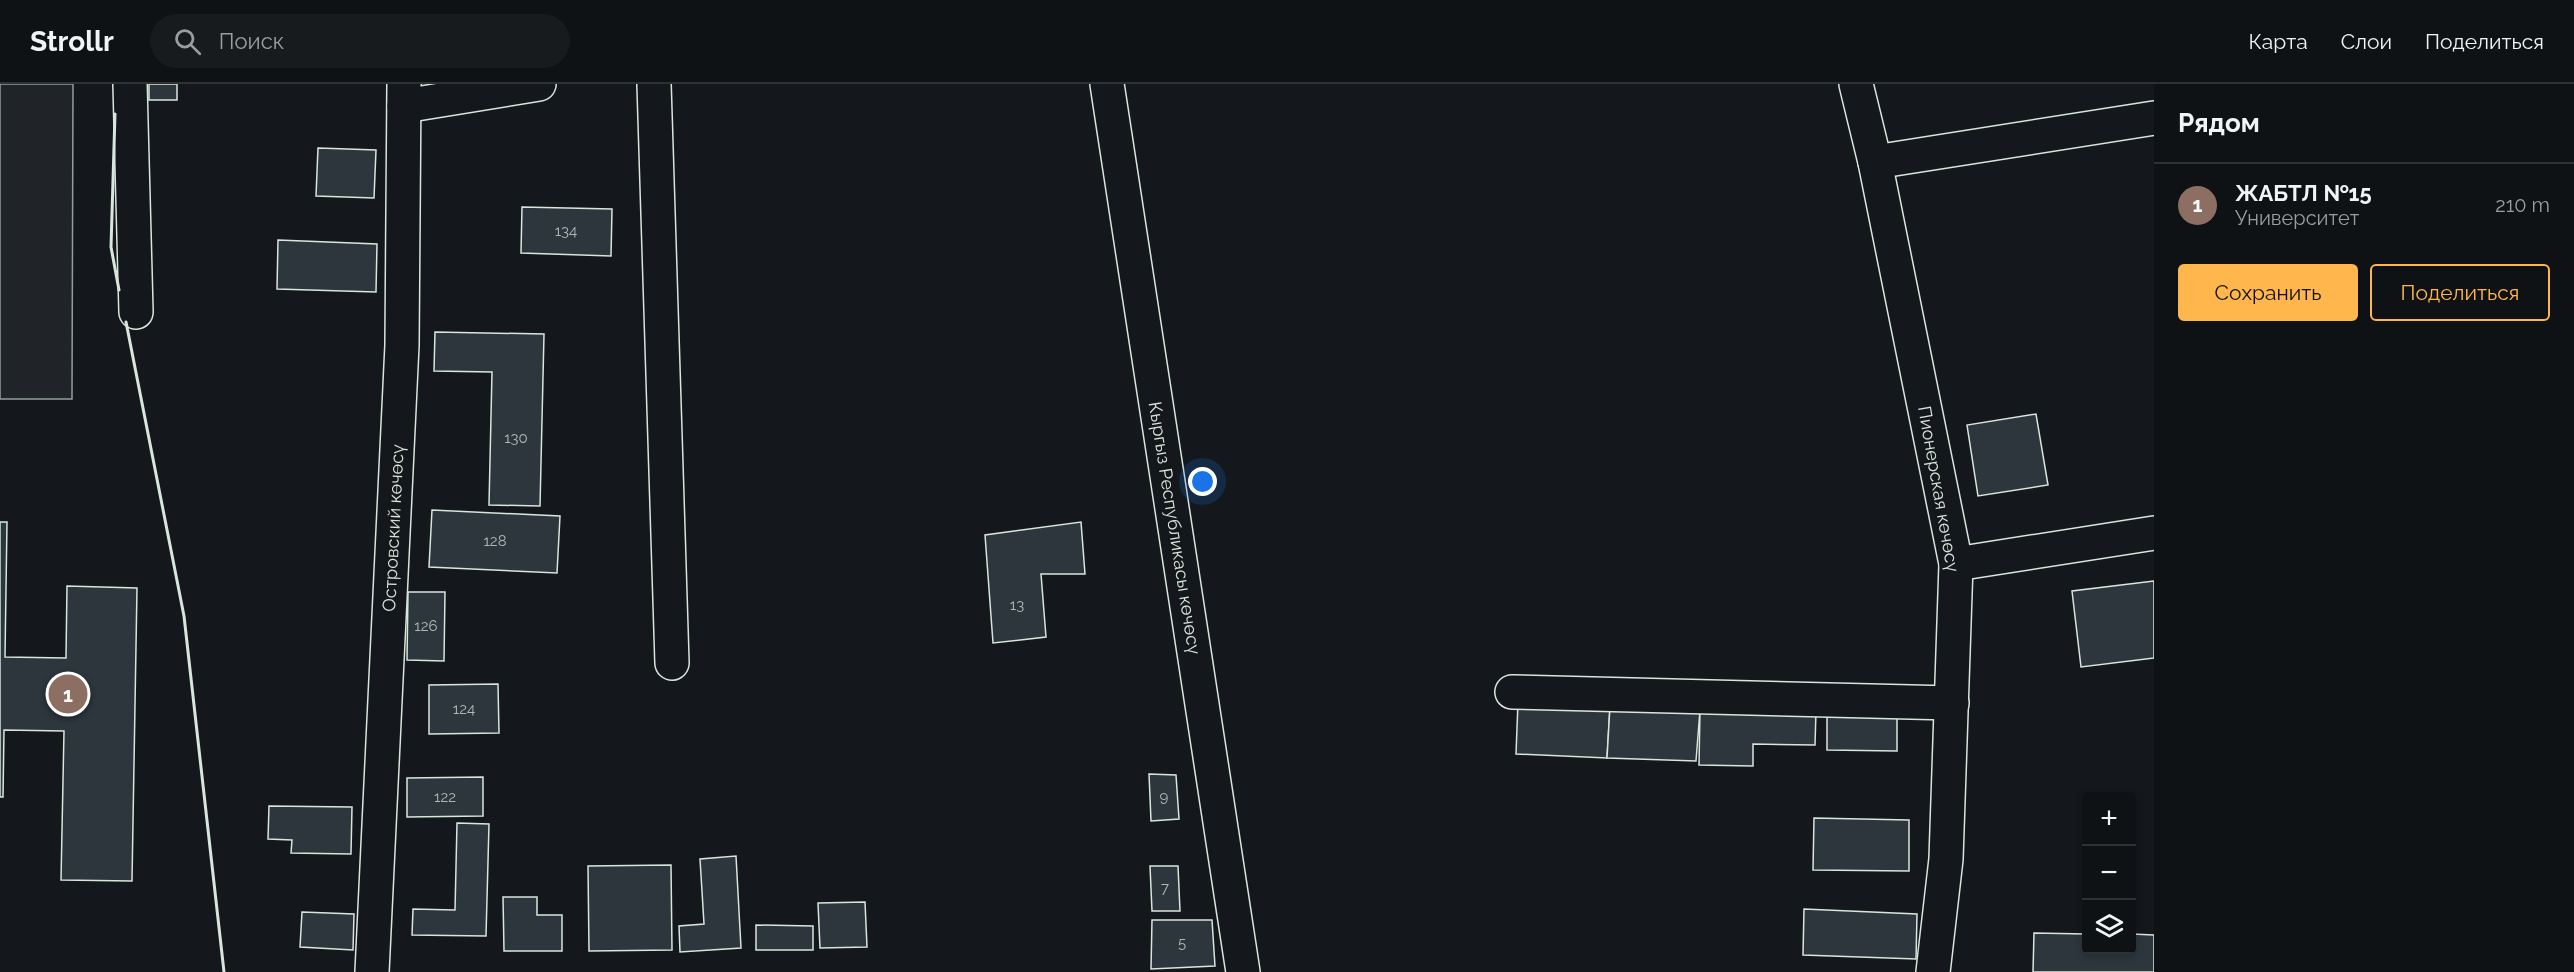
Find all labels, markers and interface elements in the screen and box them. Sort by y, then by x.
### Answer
search box [150,14,570,68]
text: Strollr [30,25,114,58]
icon: search [171,25,204,58]
text: Поиск [219,28,284,54]
text: Карта [2249,29,2308,54]
text: Слои [2341,29,2392,54]
text: Поделиться [2425,29,2544,54]
text: Рядом [2178,108,2260,138]
text: ЖАБТЛ №15 [2235,180,2372,206]
text: 1 [2193,193,2202,217]
text: 210 m [2495,193,2550,217]
text: Университет [2235,206,2359,230]
house number: 134 [555,222,577,240]
button: Сохранить [2178,264,2358,321]
button: Поделиться [2370,264,2550,321]
street label: Кыргыз Республикасы көчөсү [1145,400,1205,656]
street label: Пионерская көчөсү [1914,404,1964,574]
house number: 130 [504,429,528,447]
street label: Островский көчөсү [378,443,408,612]
your location [1188,467,1217,496]
house number: 128 [483,532,507,550]
house number: 13 [1010,596,1024,614]
house number: 126 [414,617,438,635]
pin: 1 [48,672,88,716]
house number: 124 [453,700,475,718]
house number: 122 [434,788,456,806]
house number: 9 [1160,788,1169,806]
map controls [2082,792,2136,954]
button: + [2082,792,2136,846]
button: − [2082,846,2136,900]
house number: 7 [1161,879,1169,897]
button: layers [2082,900,2136,954]
house number: 5 [1178,934,1186,952]

